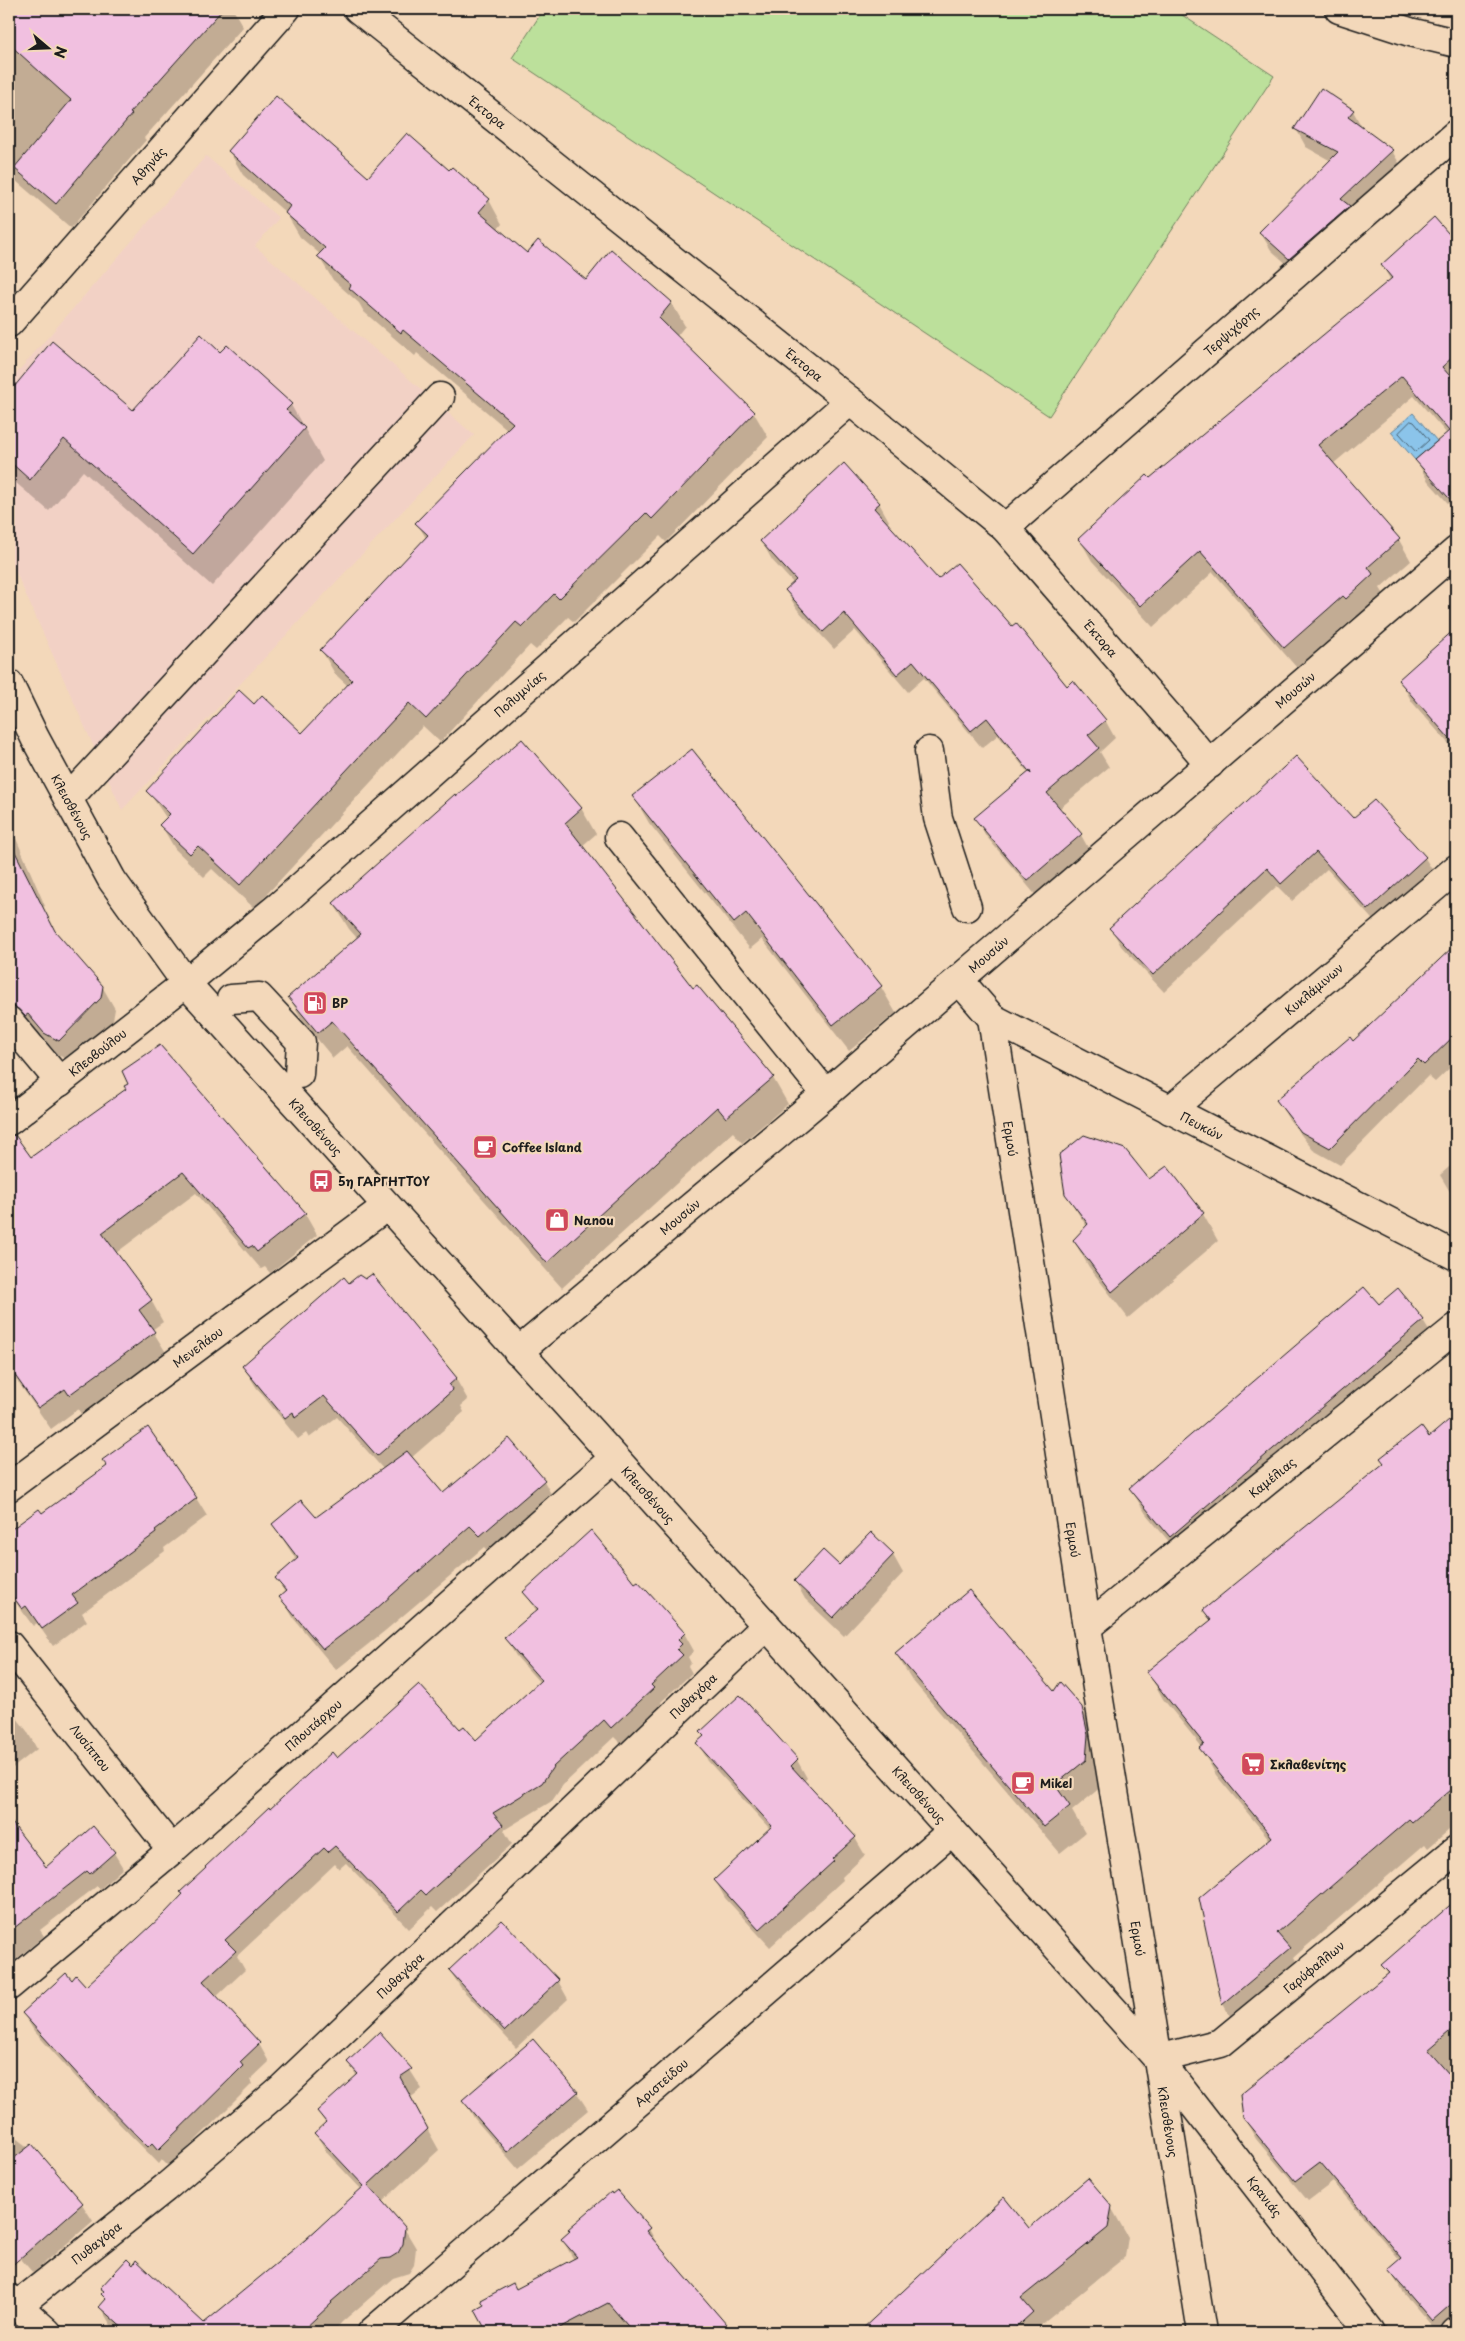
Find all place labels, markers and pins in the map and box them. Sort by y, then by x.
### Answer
fuel station icon: BP [302,990,328,1016]
place label: BP [332,994,348,1012]
cafe icon: Coffee Island [472,1134,498,1160]
place label: Coffee Island [502,1138,582,1156]
bus stop icon: 5η ΓΑΡΓΗΤΤΟΥ [308,1168,334,1194]
place label: 5η ΓΑΡΓΗΤΤΟΥ [338,1172,430,1190]
shop icon: Nanou [544,1207,570,1233]
place label: Nanou [574,1211,614,1229]
supermarket icon: Σκλαβενίτης [1240,1751,1266,1777]
place label: Σκλαβενίτης [1270,1755,1347,1773]
cafe icon: Mikel [1010,1770,1036,1796]
place label: Mikel [1040,1774,1072,1792]

